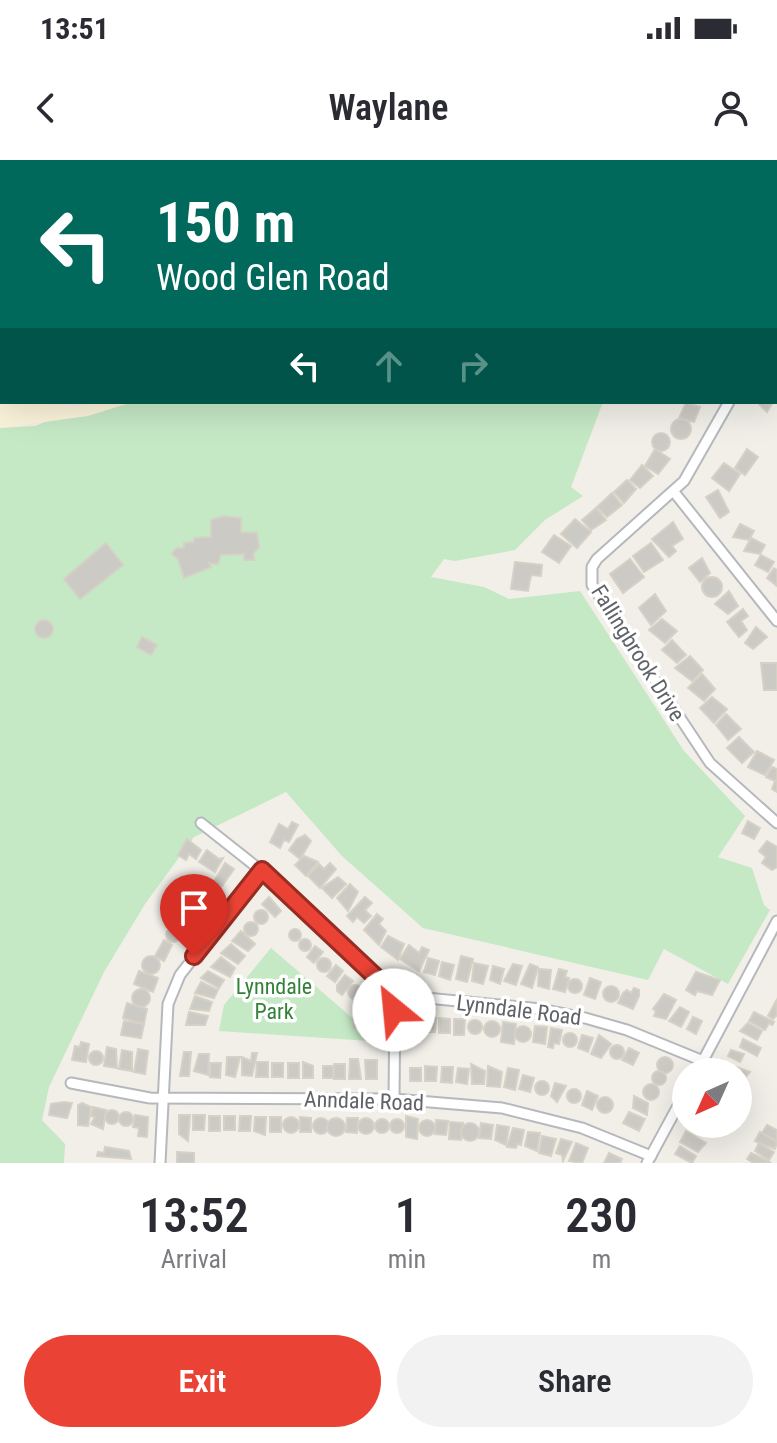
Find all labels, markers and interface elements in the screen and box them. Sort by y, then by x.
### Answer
text: 13:51 [40,11,109,46]
icon: back [24,86,68,130]
icon: person [709,86,753,130]
text: Waylane [329,87,448,129]
text: 150 m [156,190,295,256]
icon: left [24,192,128,296]
text: Wood Glen Road [156,257,390,299]
icon: left [283,344,327,388]
icon: ahead [367,344,411,388]
icon: right [451,344,495,388]
street label: Fallingbrook Drive [586,580,690,726]
pin [160,874,228,956]
icon: arrive [172,886,216,930]
position arrow [352,968,436,1052]
park label: Lynndale Park [236,974,312,1024]
street label: Lynndale Road [455,990,583,1030]
north arrow [672,1058,752,1138]
map controls [672,1058,752,1138]
street label: Anndale Road [304,1086,424,1116]
text: 13:52 [139,1187,249,1244]
text: 1 [395,1187,419,1244]
text: 230 [565,1187,638,1244]
text: Arrival [161,1244,227,1274]
text: min [388,1244,426,1274]
text: m [592,1244,611,1274]
button: Exit [24,1335,381,1427]
button: Share [397,1335,753,1427]

